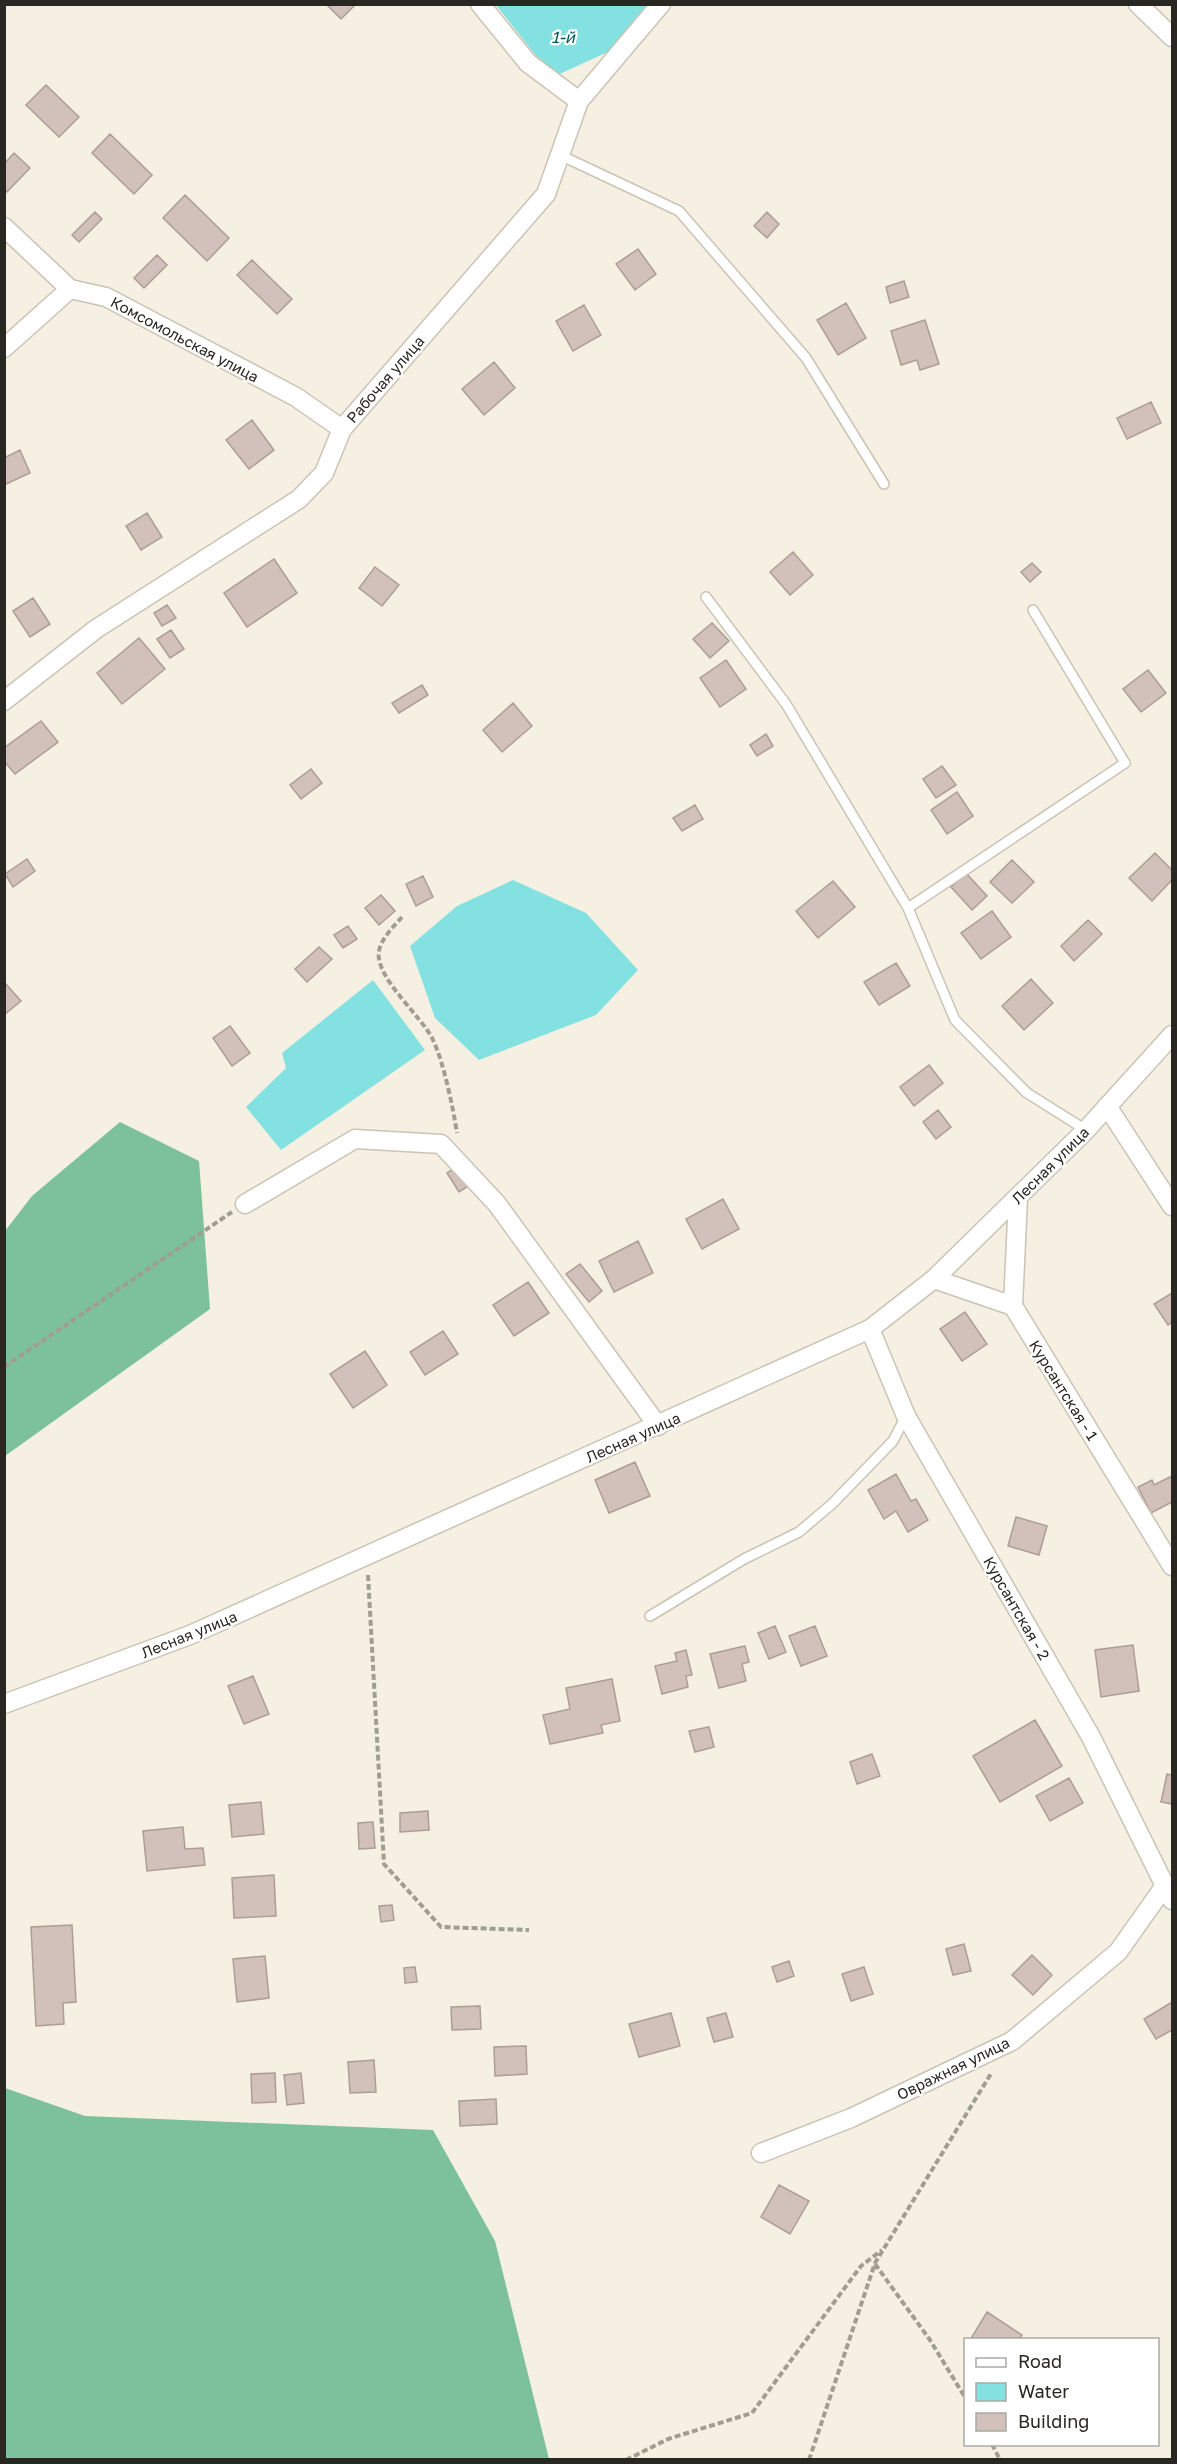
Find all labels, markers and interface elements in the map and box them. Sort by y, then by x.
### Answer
water label: 1-й [551,27,576,47]
street label: Комсомольская улица [108,292,262,386]
street label: Рабочая улица [342,332,428,426]
street label: Лесная улица [1008,1123,1092,1207]
street label: Курсантская - 1 [1026,1337,1102,1443]
street label: Лесная улица [583,1408,683,1466]
street label: Курсантская - 2 [980,1553,1054,1663]
street label: Лесная улица [139,1607,239,1661]
street label: Овражная улица [894,2033,1012,2103]
legend [964,2338,1159,2446]
text: Road [1018,2350,1062,2372]
text: Water [1018,2380,1069,2402]
text: Building [1018,2410,1089,2432]

